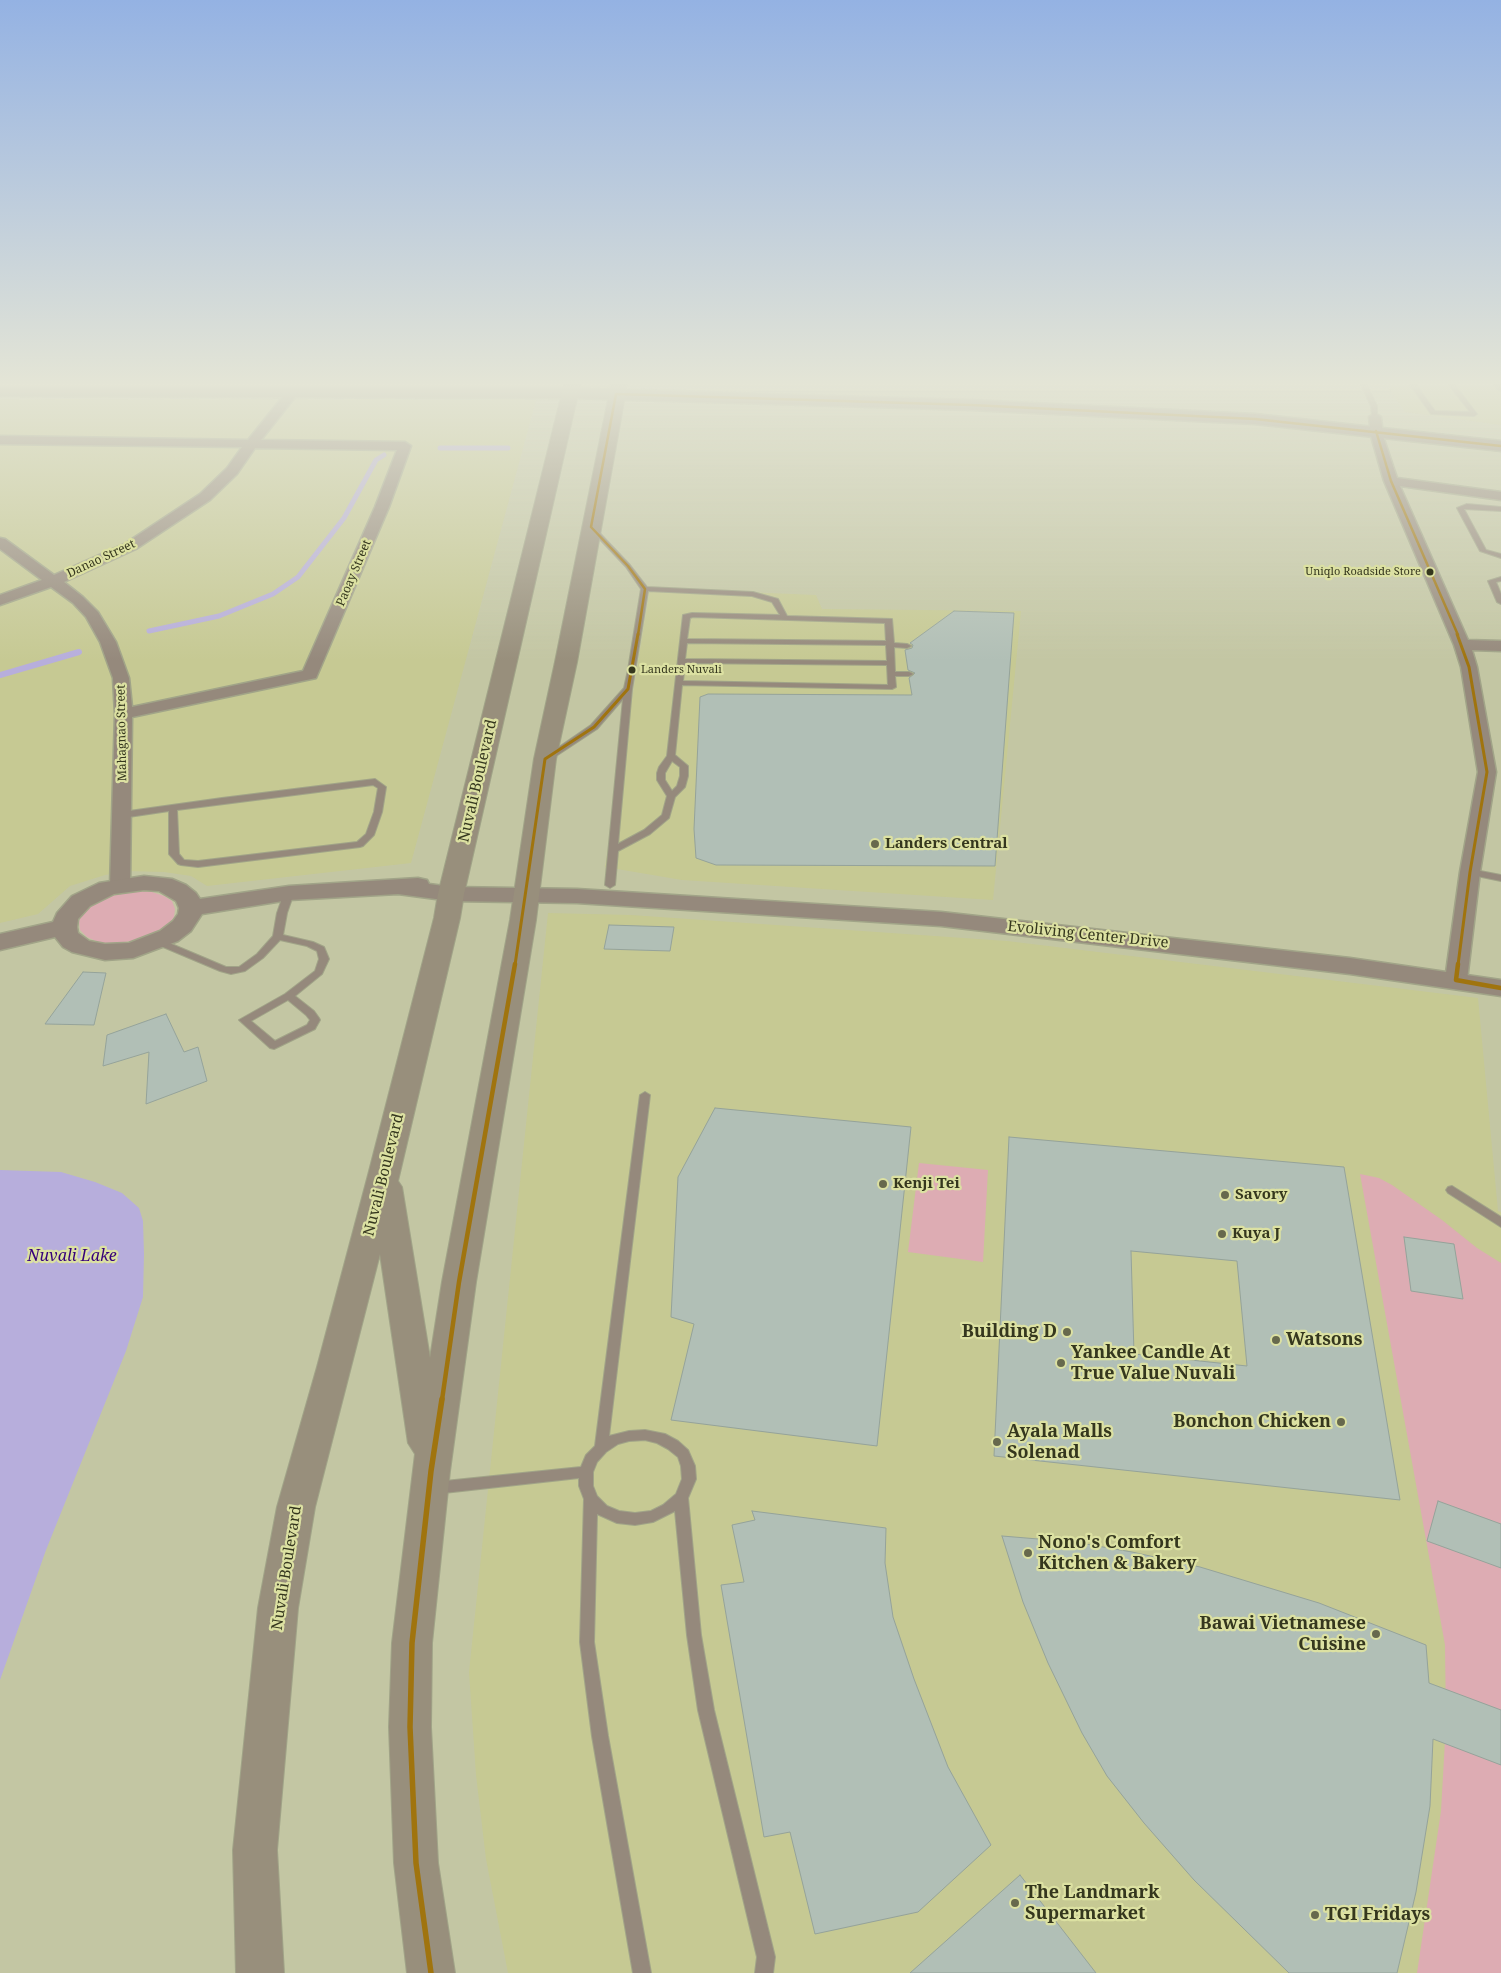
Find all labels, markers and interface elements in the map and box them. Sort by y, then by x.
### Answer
street label: Danao Street [65,537,137,581]
street label: Paoay Street [334,538,374,608]
place label: Uniqlo Roadside Store [1305,565,1421,579]
marker: Uniqlo Roadside Store [1425,567,1435,577]
place label: Landers Nuvali [641,663,722,677]
marker: Landers Nuvali [627,665,637,675]
street label: Mahagnao Street [114,684,130,782]
street label: Nuvali Boulevard [455,718,501,844]
place label: Landers Central [885,835,1008,853]
marker: Landers Central [869,838,881,850]
street label: Evoliving Center Drive [1007,918,1169,952]
street label: Nuvali Boulevard [360,1112,408,1238]
place label: Kenji Tei [893,1175,960,1193]
marker: Kenji Tei [877,1178,889,1190]
place label: Savory [1235,1186,1288,1204]
marker: Savory [1219,1189,1231,1201]
place label: Kuya J [1232,1225,1280,1243]
marker: Kuya J [1216,1228,1228,1240]
water label: Nuvali Lake [27,1246,117,1266]
place label: Building D [962,1321,1057,1343]
marker: Building D [1061,1326,1073,1338]
place label: Watsons [1286,1329,1363,1351]
marker: Watsons [1270,1334,1282,1346]
place label: Yankee Candle At True Value Nuvali [1071,1342,1235,1385]
marker: Yankee Candle At True Value Nuvali [1055,1357,1067,1369]
place label: Bonchon Chicken [1173,1411,1331,1433]
marker: Bonchon Chicken [1335,1416,1347,1428]
place label: Ayala Malls Solenad [1007,1421,1112,1464]
marker: Ayala Malls Solenad [991,1436,1003,1448]
street label: Nuvali Boulevard [268,1505,306,1631]
place label: Nono's Comfort Kitchen & Bakery [1038,1532,1197,1575]
marker: Nono's Comfort Kitchen & Bakery [1022,1547,1034,1559]
place label: Bawai Vietnamese Cuisine [1200,1613,1366,1656]
marker: Bawai Vietnamese Cuisine [1370,1628,1382,1640]
place label: The Landmark Supermarket [1025,1882,1159,1925]
marker: The Landmark Supermarket [1009,1897,1021,1909]
place label: TGI Fridays [1325,1904,1430,1926]
marker: TGI Fridays [1309,1909,1321,1921]

